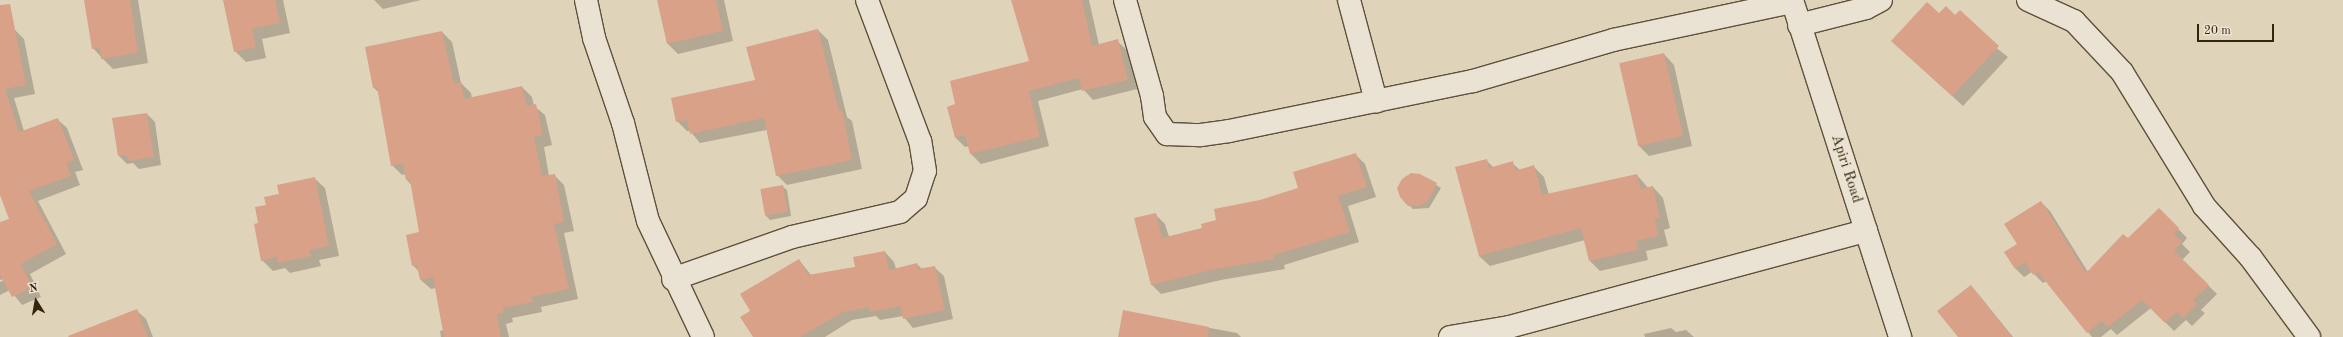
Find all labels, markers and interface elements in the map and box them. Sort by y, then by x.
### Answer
scale bar [2199,16,2276,42]
text: 20 m [2204,25,2231,37]
street label: Apiri Road [1826,132,1866,206]
north arrow [16,281,56,321]
text: N [28,283,39,295]

